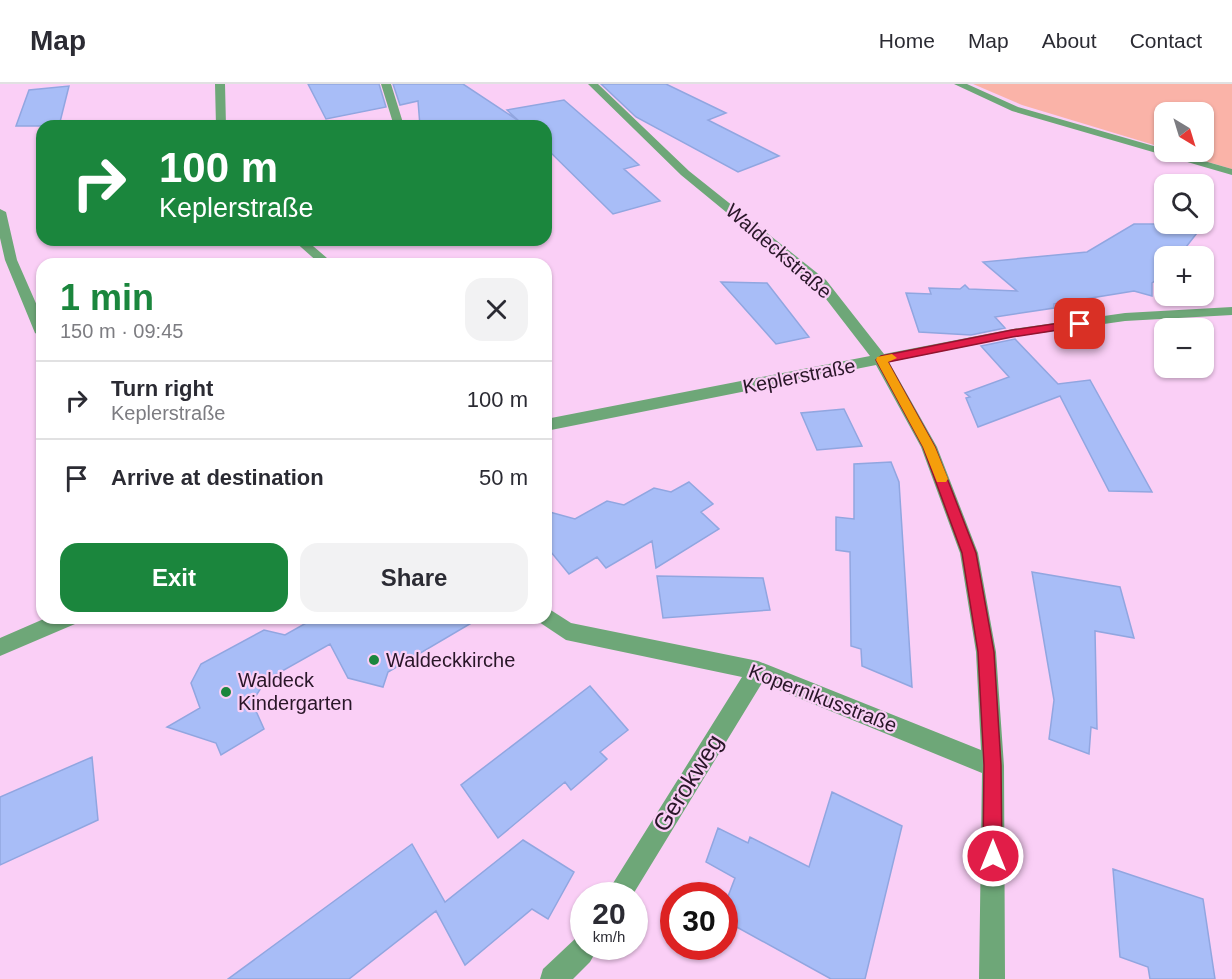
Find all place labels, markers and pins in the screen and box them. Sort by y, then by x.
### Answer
pin [1054,298,1105,349]
place label: Waldeckkirche [386,649,515,671]
marker: Waldeckkirche [367,653,381,667]
place label: Waldeck Kindergarten [238,669,353,714]
marker: Waldeck Kindergarten [219,685,233,699]

